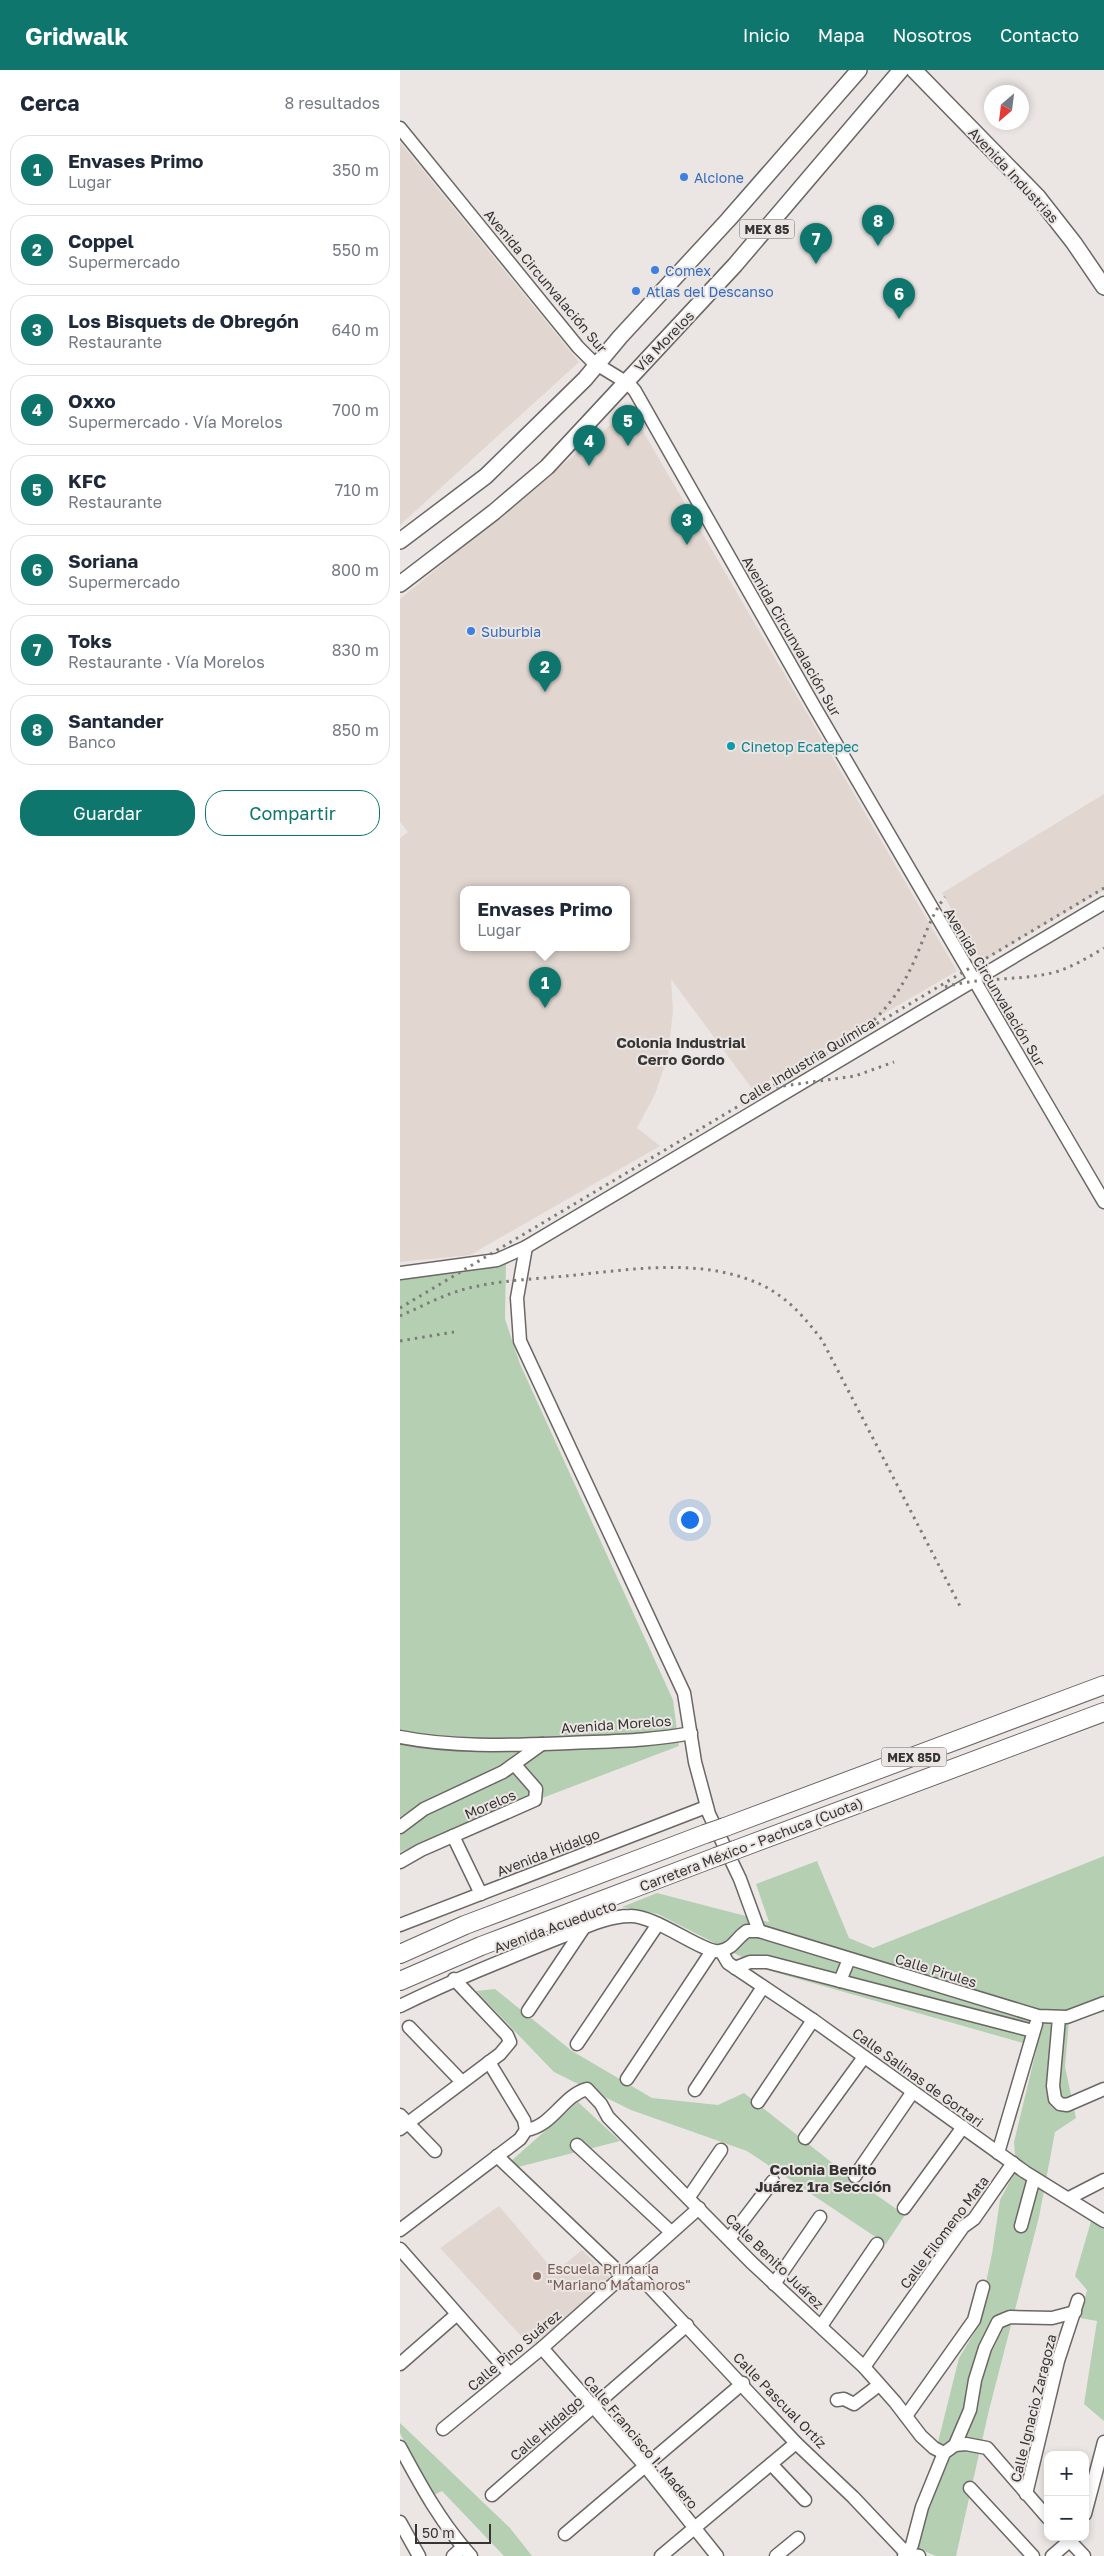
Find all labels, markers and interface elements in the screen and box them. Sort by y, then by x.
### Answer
text: Gridwalk [25,21,129,50]
text: Inicio [743,24,790,46]
text: Mapa [818,24,865,46]
text: Nosotros [893,24,972,46]
text: Contacto [1000,24,1079,46]
north arrow [984,85,1029,130]
text: Cerca [20,90,79,116]
text: 8 resultados [285,93,380,113]
street label: Avenida Industrias [965,124,1063,226]
text: Envases Primo [68,149,203,172]
text: 1 [33,160,41,180]
text: 350 m [332,160,379,180]
place label: Alcione [694,169,744,186]
marker: Alcione [678,171,690,183]
text: Lugar [68,172,112,192]
pin: 8 [862,205,894,246]
street label: Avenida Circunvalación Sur [481,206,611,357]
road number: MEX 85 [740,220,794,238]
pin: 7 [800,223,832,264]
text: Coppel [68,229,134,252]
text: 2 [32,240,42,260]
text: 550 m [332,240,379,260]
text: Supermercado [68,252,180,272]
place label: Comex [665,262,711,279]
marker: Comex [649,264,661,276]
pin: 6 [883,278,915,319]
place label: Atlas del Descanso [646,283,774,300]
marker: Atlas del Descanso [630,285,642,297]
street label: Vía Morelos [631,307,697,375]
text: Los Bisquets de Obregón [68,309,299,332]
text: 3 [32,320,42,340]
text: 640 m [331,320,379,340]
text: Restaurante [68,332,162,352]
text: Oxxo [68,389,116,412]
text: 4 [32,400,42,420]
text: 700 m [333,400,379,420]
pin: 5 [612,405,644,446]
text: Supermercado · Vía Morelos [68,412,283,432]
pin: 4 [573,425,605,466]
text: KFC [68,469,107,492]
text: 5 [32,480,42,500]
text: 710 m [335,480,379,500]
text: Restaurante [68,492,162,512]
pin: 3 [671,504,703,545]
text: Soriana [68,549,138,572]
street label: Avenida Circunvalación Sur [739,553,845,720]
text: 6 [32,560,42,580]
text: 800 m [331,560,379,580]
text: Supermercado [68,572,180,592]
place label: Suburbia [481,623,541,640]
marker: Suburbia [465,625,477,637]
text: Toks [68,629,112,652]
text: 7 [33,640,41,660]
text: 830 m [332,640,379,660]
pin: 2 [529,651,561,692]
text: Restaurante · Vía Morelos [68,652,265,672]
text: Santander [68,709,164,732]
text: 8 [32,720,42,740]
text: 850 m [332,720,379,740]
text: Banco [68,732,116,752]
place label: Cinetop Ecatepec [741,738,859,755]
marker: Cinetop Ecatepec [725,740,737,752]
button: Guardar [20,790,195,836]
button: Compartir [205,790,380,836]
popup [460,886,630,951]
text: Envases Primo [477,897,613,920]
street label: Avenida Circunvalación Sur [941,905,1049,1070]
text: Lugar [477,920,521,940]
pin: 1 [529,967,561,1008]
street label: Calle Industria Química [736,1014,878,1108]
district label: Colonia Industrial Cerro Gordo [616,1033,746,1068]
your location [677,1507,703,1533]
street label: Avenida Morelos [560,1712,672,1736]
road number: MEX 85D [882,1748,946,1766]
street label: Morelos [462,1786,518,1822]
street label: Carretera México - Pachuca (Cuota) [637,1793,865,1895]
street label: Avenida Hidalgo [494,1825,602,1879]
street label: Avenida Acueducto [492,1896,618,1956]
street label: Calle Pirules [893,1950,979,1990]
street label: Calle Salinas de Gortari [849,2024,987,2130]
district label: Colonia Benito Juárez 1ra Sección [755,2160,891,2195]
street label: Calle Filomeno Mata [896,2172,992,2292]
street label: Calle Benito Juárez [722,2210,828,2312]
place label: Escuela Primaria "Mariano Matamoros" [547,2260,691,2293]
marker: Escuela Primaria "Mariano Matamoros" [531,2270,543,2282]
street label: Calle Pino Suárez [464,2306,564,2394]
street label: Calle Ignacio Zaragoza [1006,2332,1060,2484]
street label: Calle Pascual Ortíz [730,2348,830,2452]
street label: Calle Francisco I. Madero [580,2372,702,2512]
street label: Calle Hidalgo [506,2392,586,2464]
map controls [1044,2451,1089,2541]
button: + [1044,2451,1089,2496]
button: − [1044,2496,1089,2541]
scale bar [415,2521,491,2544]
text: 50 m [422,2524,455,2541]

